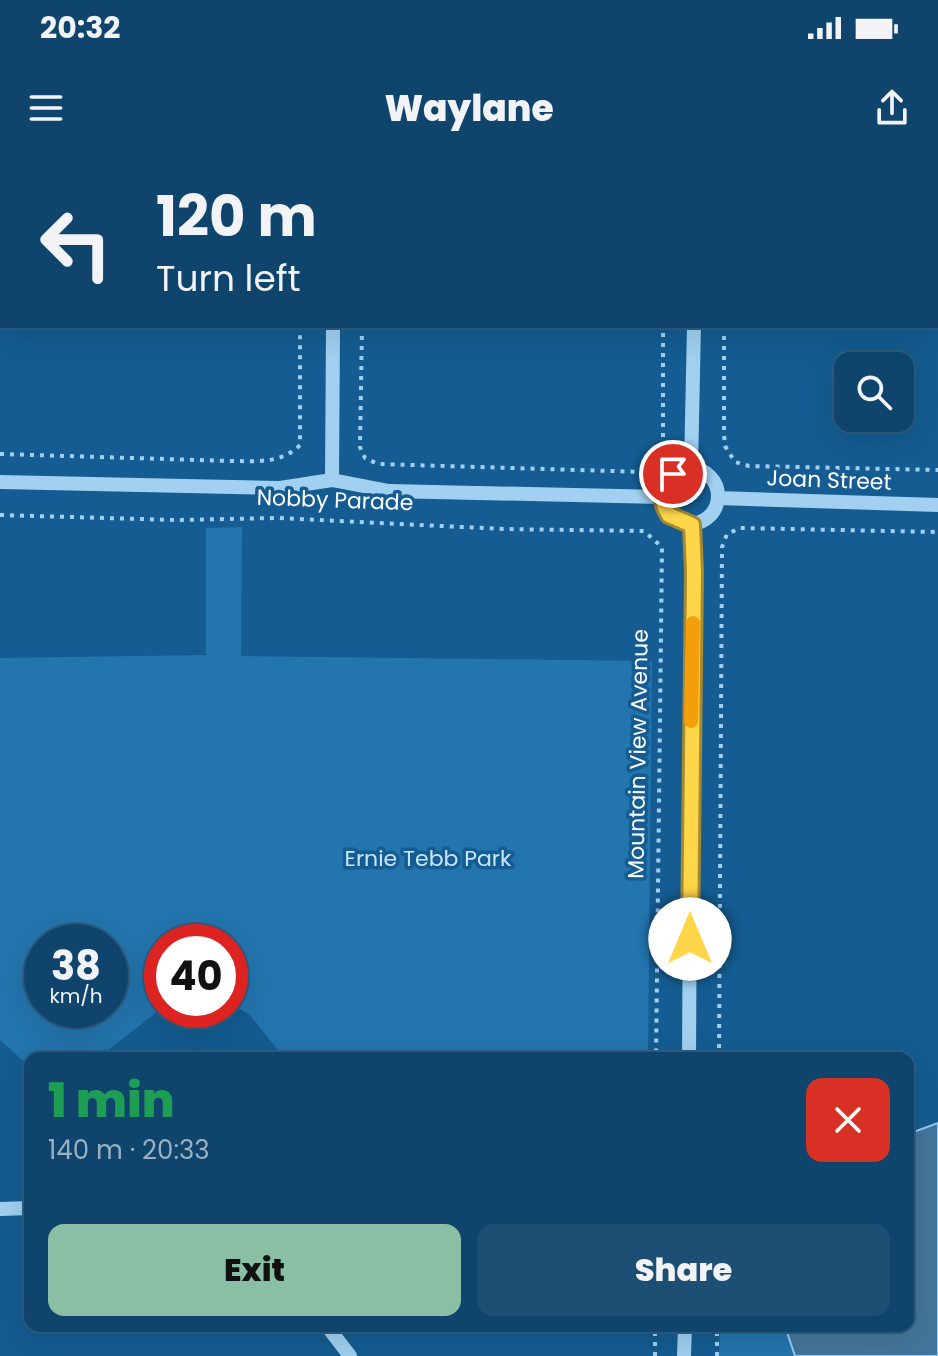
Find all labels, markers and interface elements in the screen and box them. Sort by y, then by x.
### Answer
text: 20:32 [40,6,121,49]
text: Waylane [384,83,554,134]
icon: menu [24,86,68,130]
icon: share [870,86,914,130]
text: 120 m [156,177,317,256]
icon: left [24,192,128,296]
text: Turn left [156,253,301,304]
map controls [834,352,914,432]
button: search [834,352,914,432]
pin [639,440,707,508]
icon: arrive [651,452,695,496]
street label: Joan Street [766,462,892,498]
street label: Nobby Parade [256,482,414,518]
street label: Mountain View Avenue [620,629,656,879]
park label: Ernie Tebb Park [345,843,512,874]
position arrow [648,897,732,981]
speed limit sign: 40 [144,924,248,1028]
text: 38 [51,938,101,994]
text: km/h [49,982,103,1010]
text: 1 min [48,1067,175,1134]
button: close [806,1078,890,1162]
text: 140 m · 20:33 [48,1132,210,1168]
button: Exit [48,1224,461,1316]
button: Share [477,1224,890,1316]

